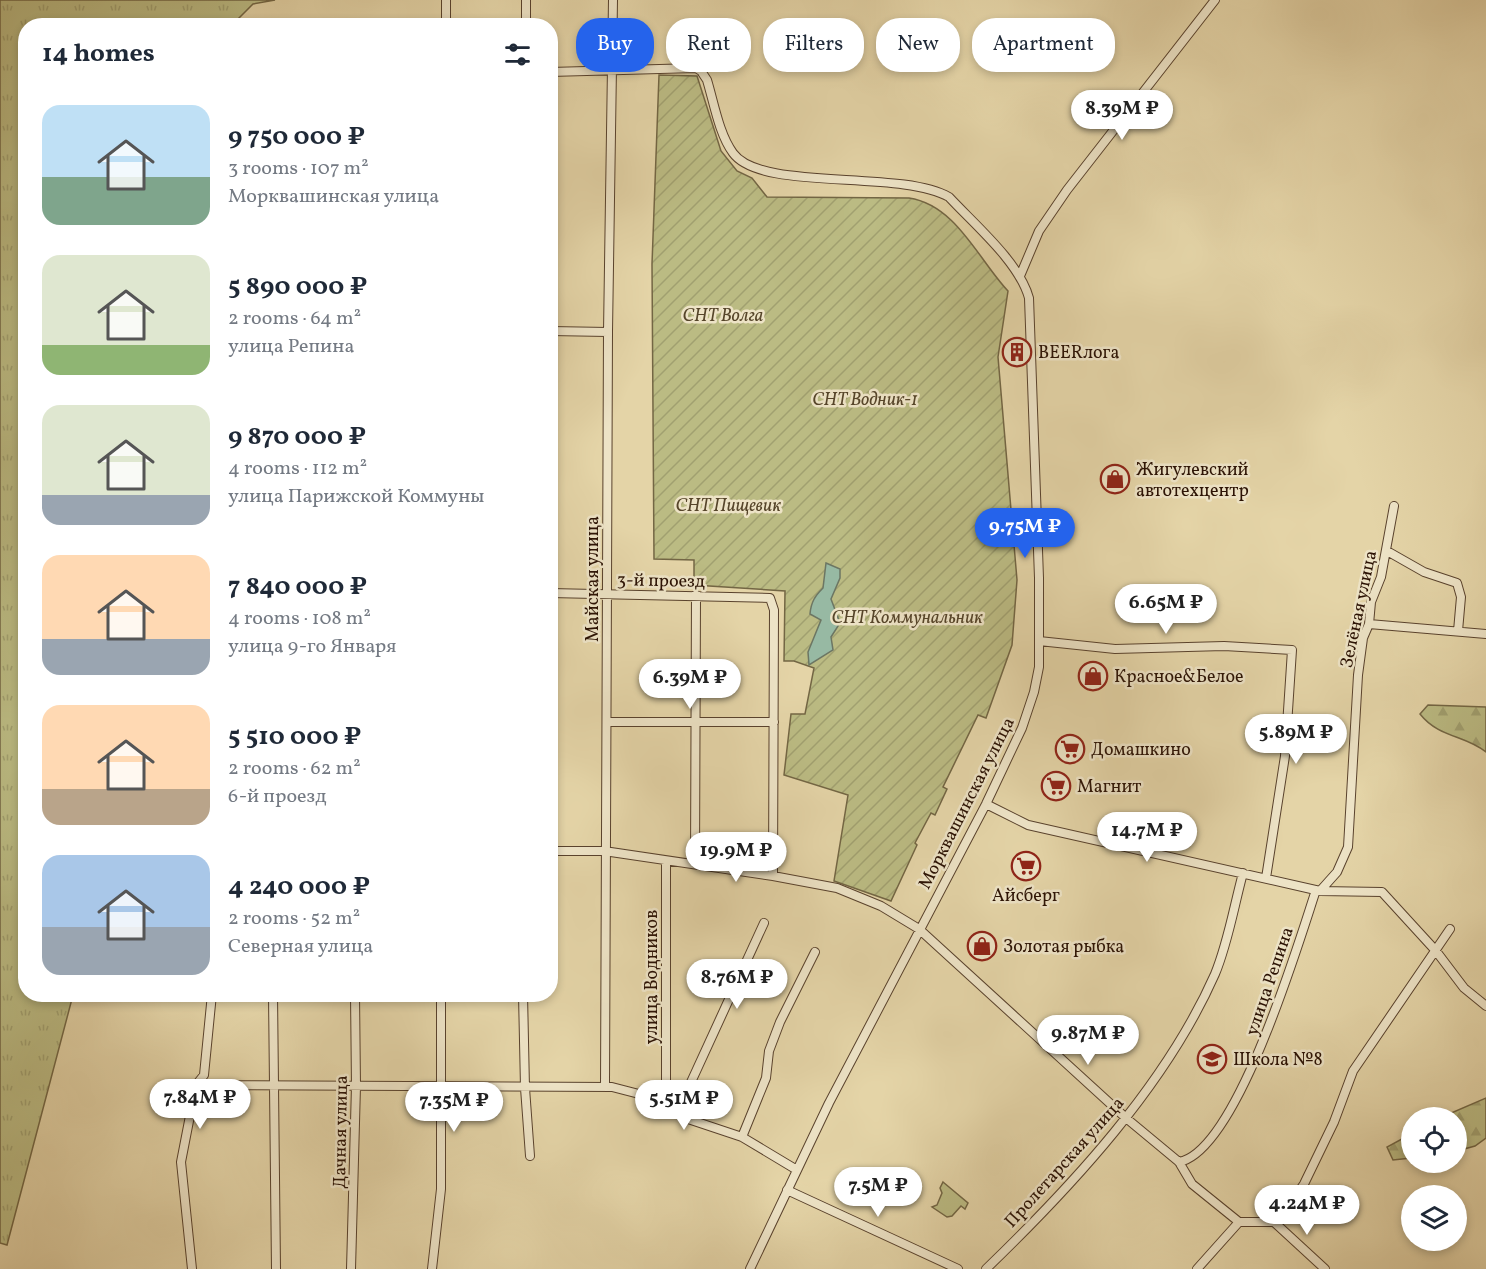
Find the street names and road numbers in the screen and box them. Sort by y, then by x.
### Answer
street label: Майская улица [581,516,606,642]
street label: Зелёная улица [1335,548,1384,670]
street label: 3-й проезд [617,568,705,595]
street label: Морквашинская улица [913,713,1022,894]
street label: улица Водников [640,910,665,1044]
street label: улица Репина [1240,924,1301,1039]
street label: Дачная улица [328,1075,355,1189]
street label: Пролетарская улица [999,1092,1131,1234]

